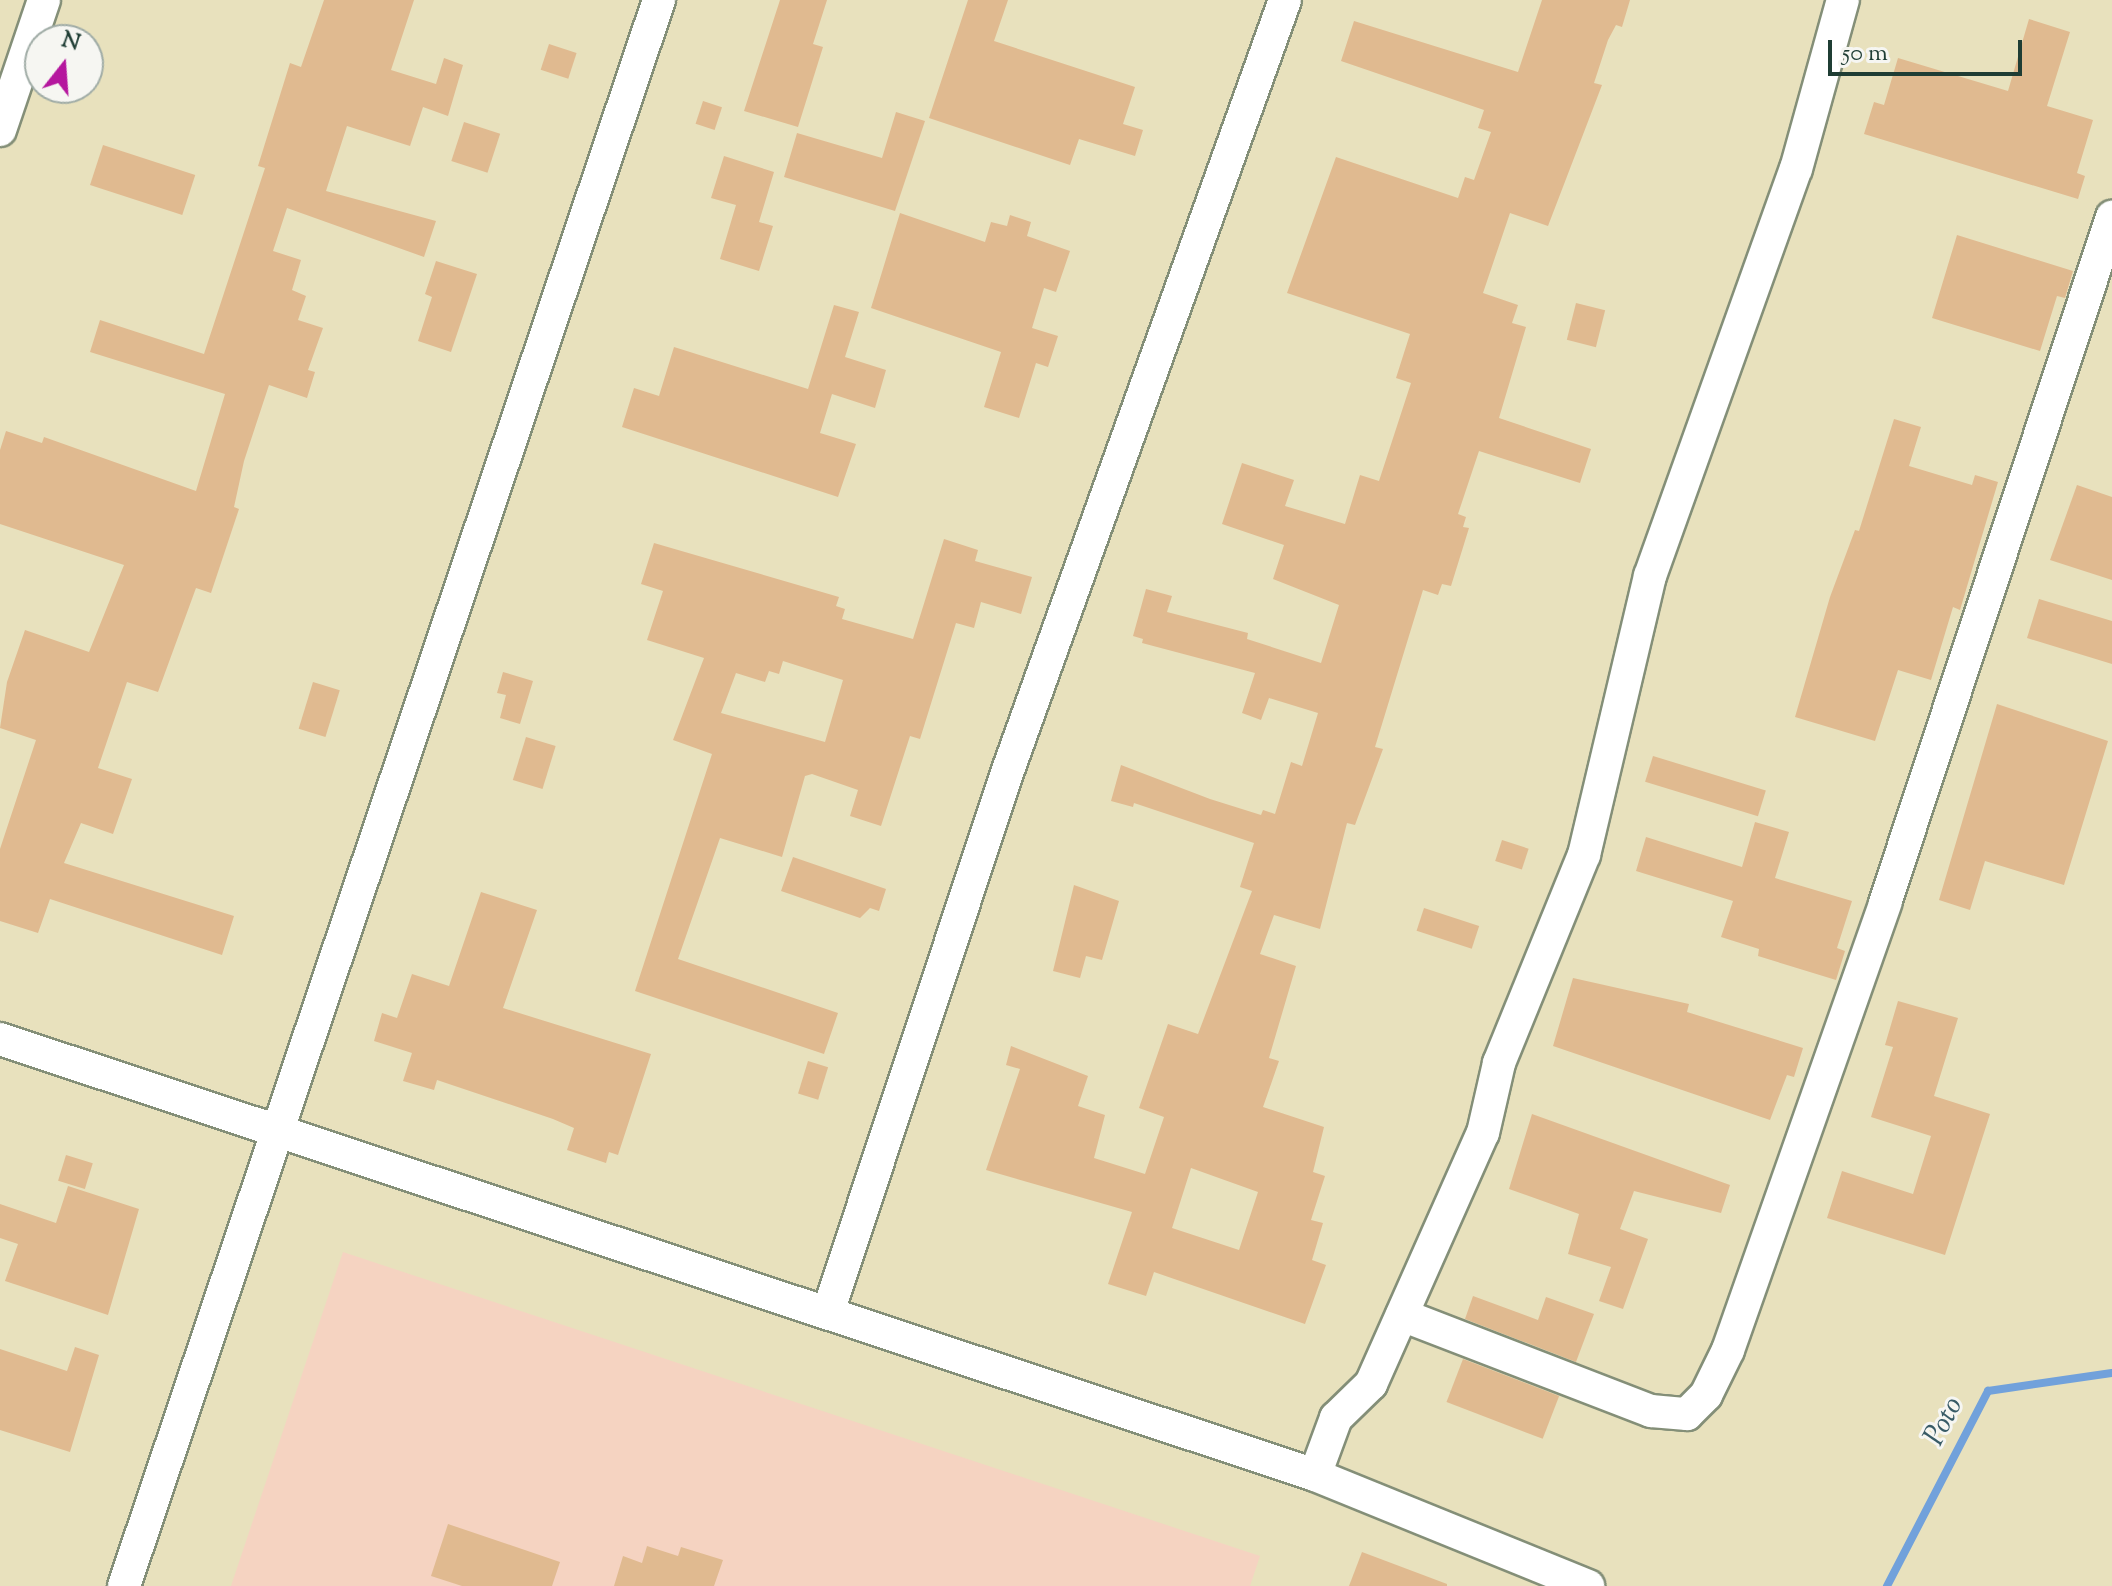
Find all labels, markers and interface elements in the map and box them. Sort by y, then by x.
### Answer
north arrow [24,24,104,104]
scale bar [1832,24,2026,74]
text: N [57,25,84,61]
text: 50 m [1842,37,1888,71]
water label: Poto [1918,1392,1972,1452]

